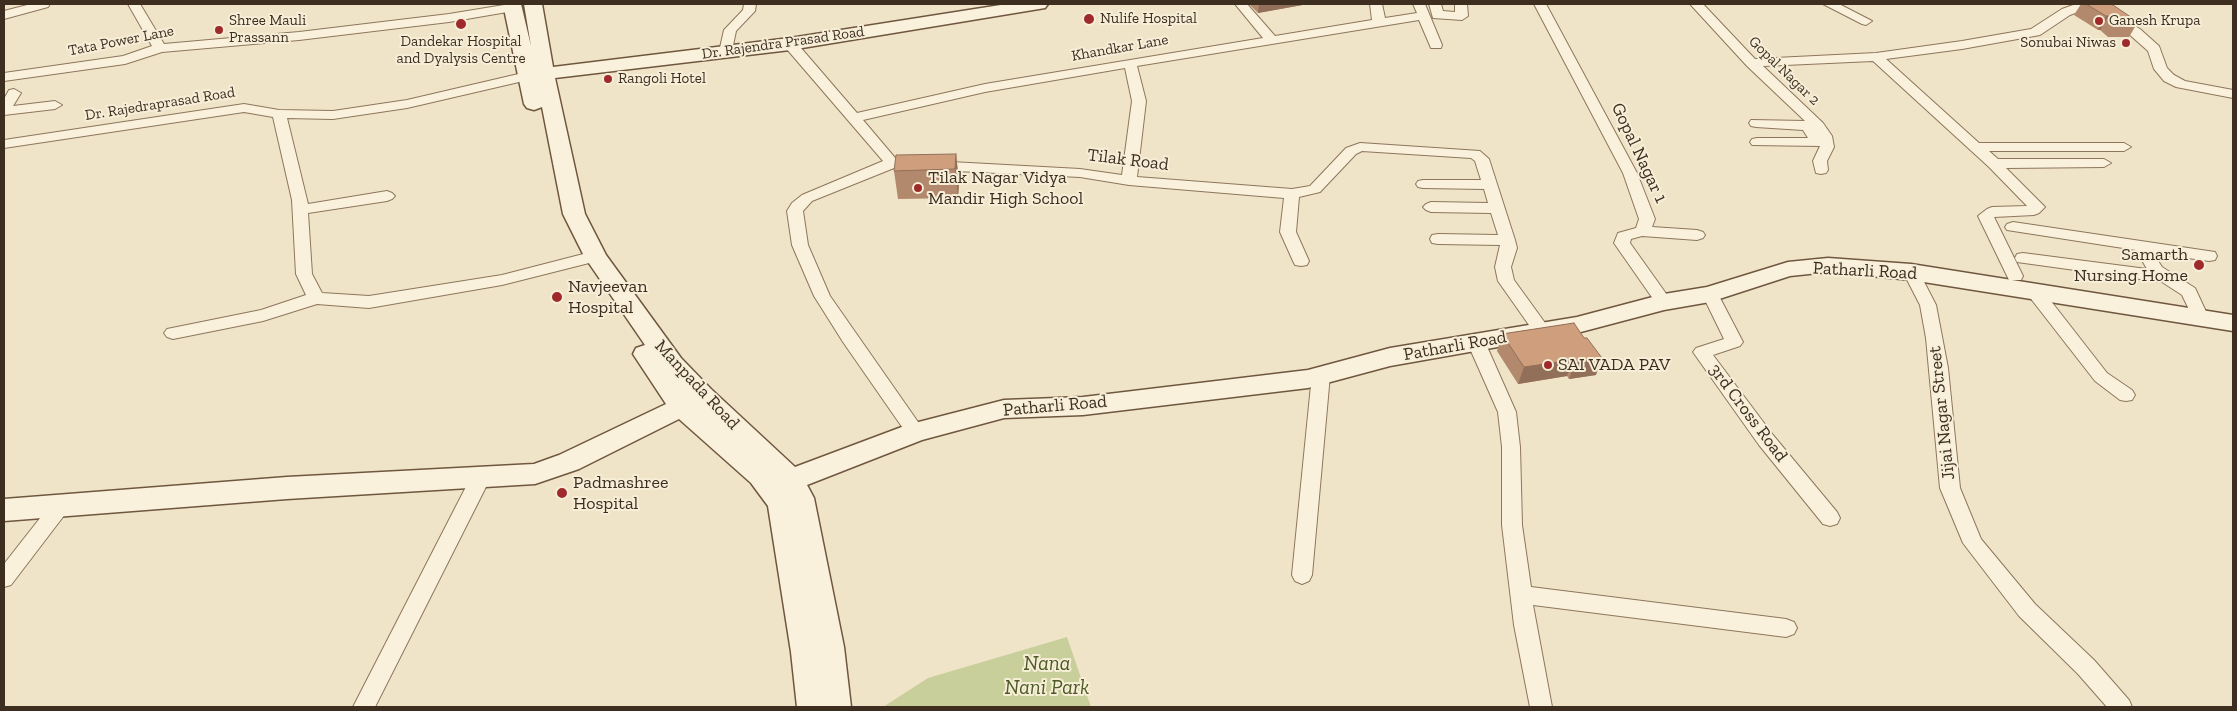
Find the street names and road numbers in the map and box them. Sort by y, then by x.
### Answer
street label: Tata Power Lane [67,22,175,60]
street label: Dr. Rajendra Prasad Road [701,23,865,63]
street label: Khandkar Lane [1070,31,1170,65]
street label: Gopal Nagar 2 [1745,33,1823,109]
street label: Dr. Rajedraprasad Road [84,83,236,125]
street label: Gopal Nagar 1 [1606,100,1672,206]
street label: Tilak Road [1086,144,1170,176]
street label: Patharli Road [1812,257,1918,285]
street label: Patharli Road [1402,326,1508,366]
street label: Manpada Road [650,336,744,434]
street label: Jijai Nagar Street [1924,345,1960,481]
street label: 3rd Cross Road [1704,360,1792,466]
street label: Patharli Road [1002,391,1108,421]

